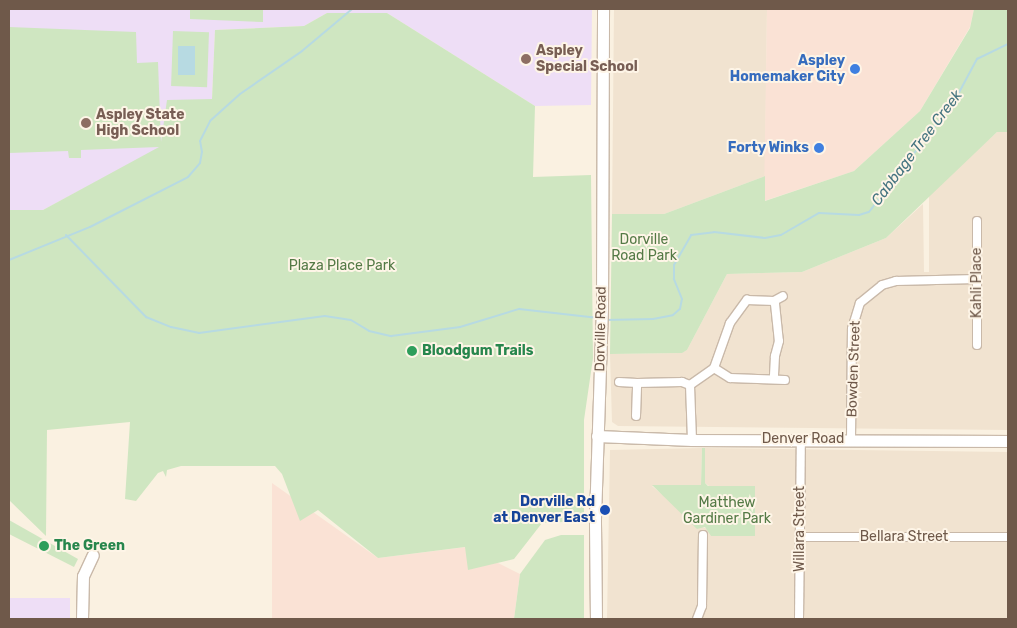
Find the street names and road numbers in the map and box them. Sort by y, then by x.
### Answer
street label: Kahli Place [969,248,985,318]
street label: Dorville Road [592,286,610,372]
street label: Bowden Street [844,320,864,418]
street label: Denver Road [761,431,845,447]
street label: Willara Street [792,486,808,572]
street label: Bellara Street [860,529,948,545]

